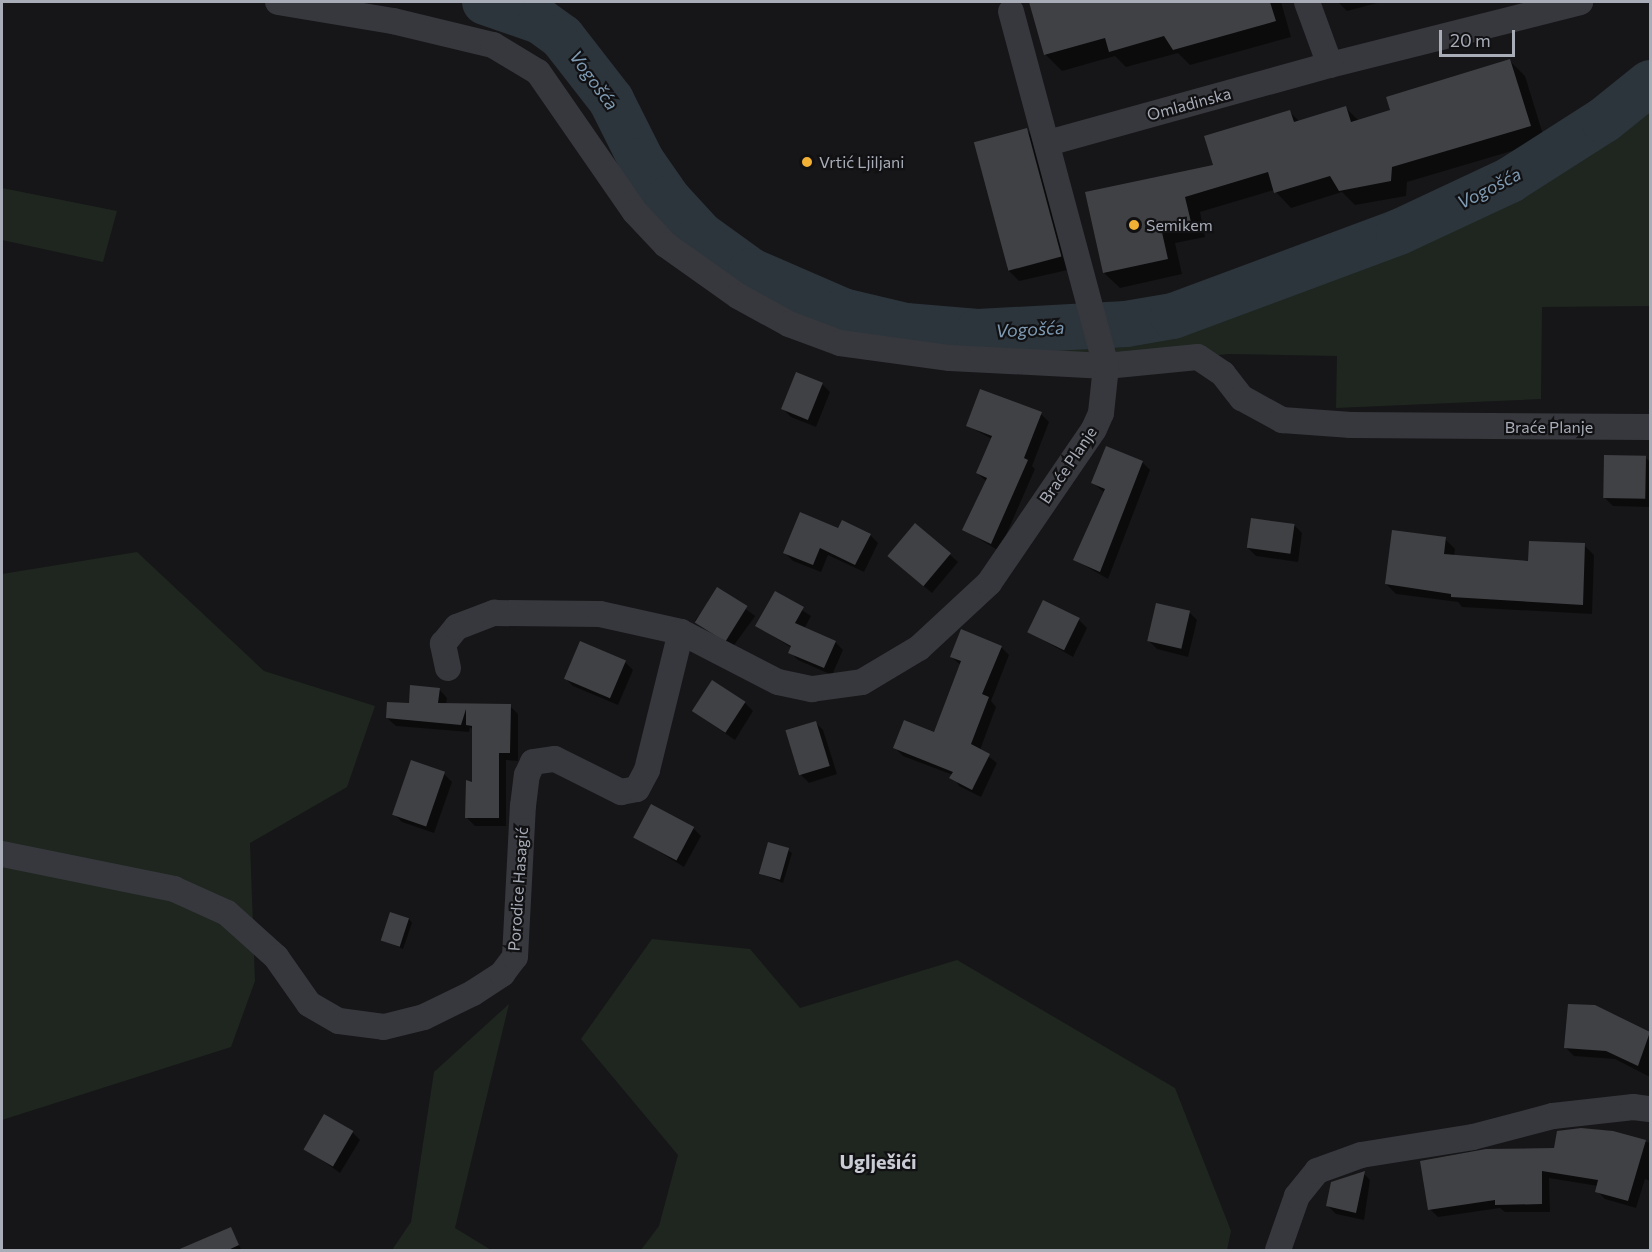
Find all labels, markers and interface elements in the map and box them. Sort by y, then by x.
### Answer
scale bar [1442,18,1518,56]
text: 20 m [1450,29,1491,51]
water label: Vogošća [565,46,623,114]
street label: Omladinska [1145,84,1233,124]
place label: Vrtić Ljiljani [819,152,904,172]
marker: Vrtić Ljiljani [800,155,814,169]
water label: Vogošća [1454,163,1524,213]
place label: Semikem [1146,215,1213,235]
marker: Semikem [1127,218,1141,232]
water label: Vogošća [995,316,1065,342]
street label: Braće Planje [1505,417,1593,437]
street label: Braće Planje [1035,423,1101,507]
street label: Porodice Hasagić [504,826,532,952]
district label: Uglješići [839,1149,917,1173]

